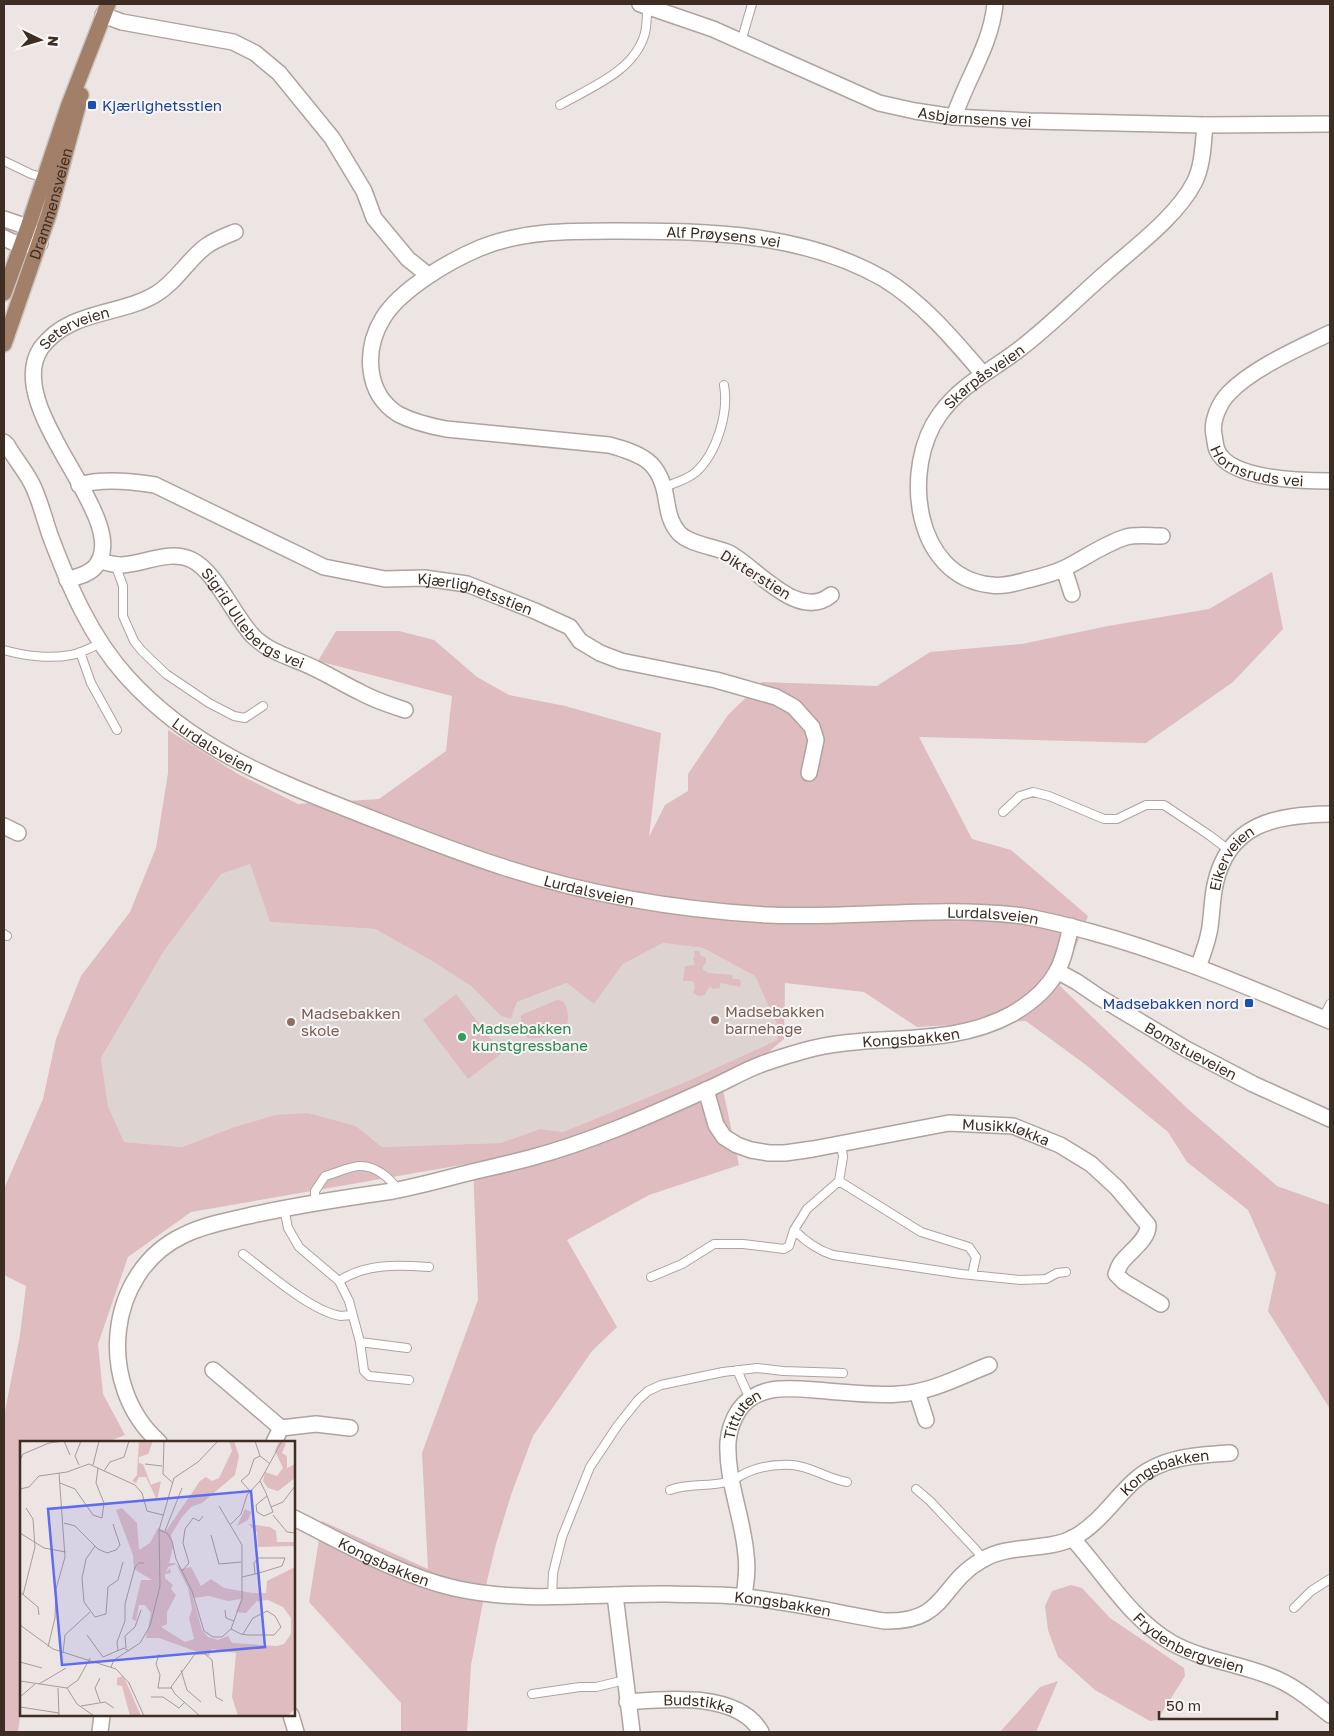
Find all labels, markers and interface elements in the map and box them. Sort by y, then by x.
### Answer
north arrow [15,15,65,65]
text: N [45,35,62,47]
place label: Kjærlighetsstien [102,96,222,114]
marker: Kjærlighetsstien [86,99,98,111]
street label: Asbjørnsens vei [917,103,1032,130]
street label: Drammensveien [25,146,75,262]
street label: Alf Prøysens vei [666,222,782,251]
street label: Seterveien [35,302,111,353]
street label: Skarpåsveien [939,340,1028,412]
street label: Hornsruds vei [1207,442,1304,489]
street label: Dikterstien [717,545,795,603]
street label: Sigrid Ullebergs vei [198,564,307,672]
street label: Kjærlighetsstien [417,569,535,618]
street label: Lurdalsveien [169,714,257,777]
street label: Eikerveien [1205,821,1257,892]
street label: Lurdalsveien [542,871,636,909]
street label: Lurdalsveien [947,903,1041,928]
place label: Madsebakken nord [1103,994,1239,1012]
marker: Madsebakken nord [1243,997,1255,1009]
place label: Madsebakken barnehage [725,1002,825,1037]
place label: Madsebakken skole [301,1004,401,1039]
marker: Madsebakken barnehage [709,1014,721,1026]
marker: Madsebakken skole [285,1016,297,1028]
street label: Bomstueveien [1142,1018,1240,1083]
place label: Madsebakken kunstgressbane [472,1019,588,1054]
street label: Kongsbakken [862,1024,961,1050]
marker: Madsebakken kunstgressbane [456,1031,468,1043]
street label: Musikkløkka [962,1115,1052,1149]
street label: Tittuten [719,1385,764,1441]
inset map [20,1441,295,1716]
street label: Kongsbakken [1116,1445,1210,1499]
street label: Kongsbakken [335,1533,432,1589]
street label: Kongsbakken [734,1587,833,1620]
street label: Frydenbergveien [1130,1608,1246,1676]
scale bar [1159,1688,1276,1720]
street label: Budstikka [663,1690,737,1717]
text: 50 m [1166,1696,1201,1714]

